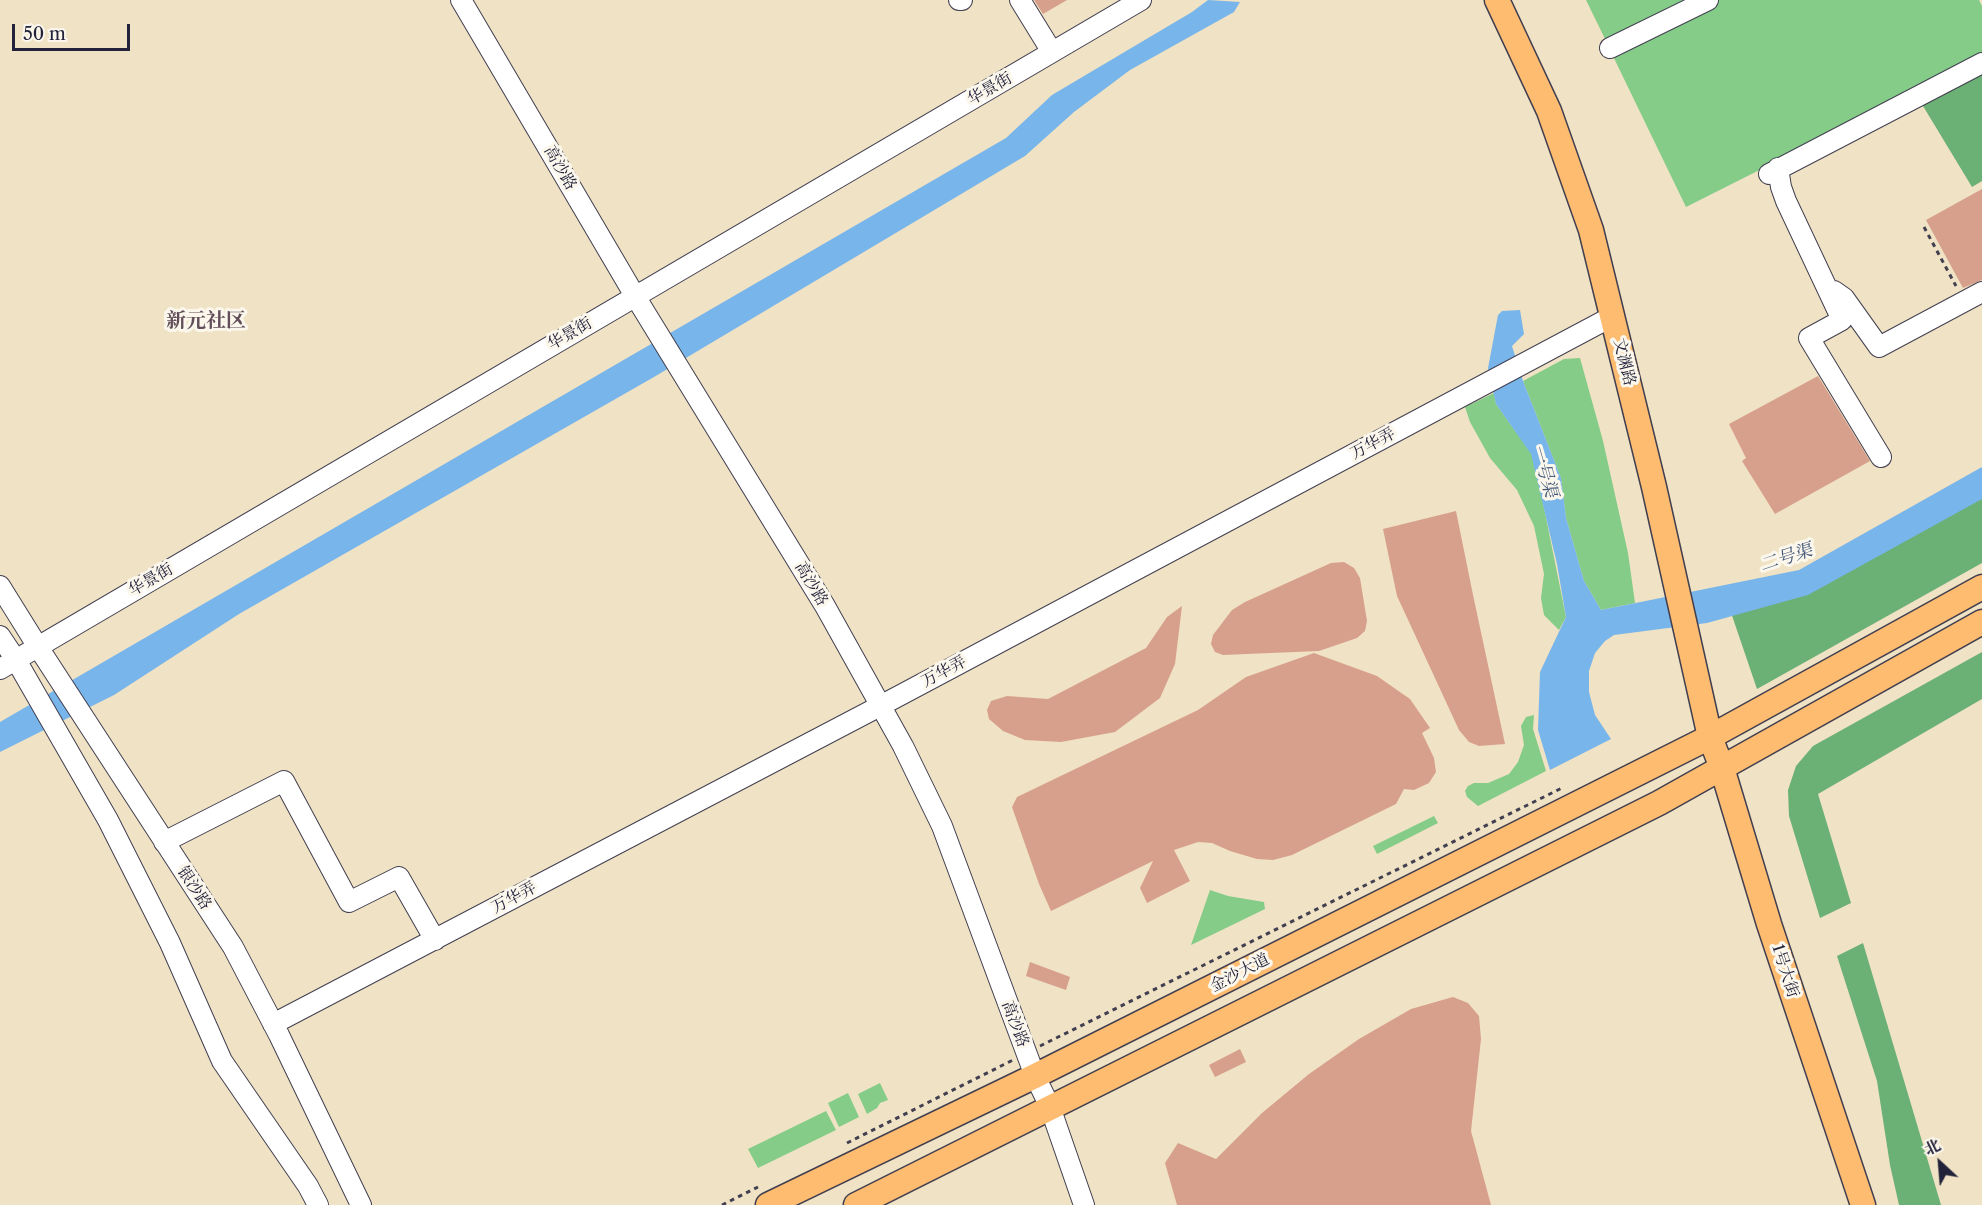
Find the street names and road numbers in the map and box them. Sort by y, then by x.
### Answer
street label: 华景街 [964,69,1016,109]
street label: 高沙路 [540,142,580,194]
street label: 华景街 [544,314,596,354]
street label: 文渊路 [1609,336,1639,388]
street label: 万华弄 [1347,424,1399,464]
street label: 高沙路 [790,558,832,610]
street label: 华景街 [125,560,177,600]
street label: 万华弄 [918,652,970,692]
street label: 银沙路 [173,863,215,913]
street label: 万华弄 [488,878,540,918]
street label: 1号大街 [1767,942,1803,1000]
street label: 金沙大道 [1207,950,1273,996]
street label: 高沙路 [997,998,1033,1050]

